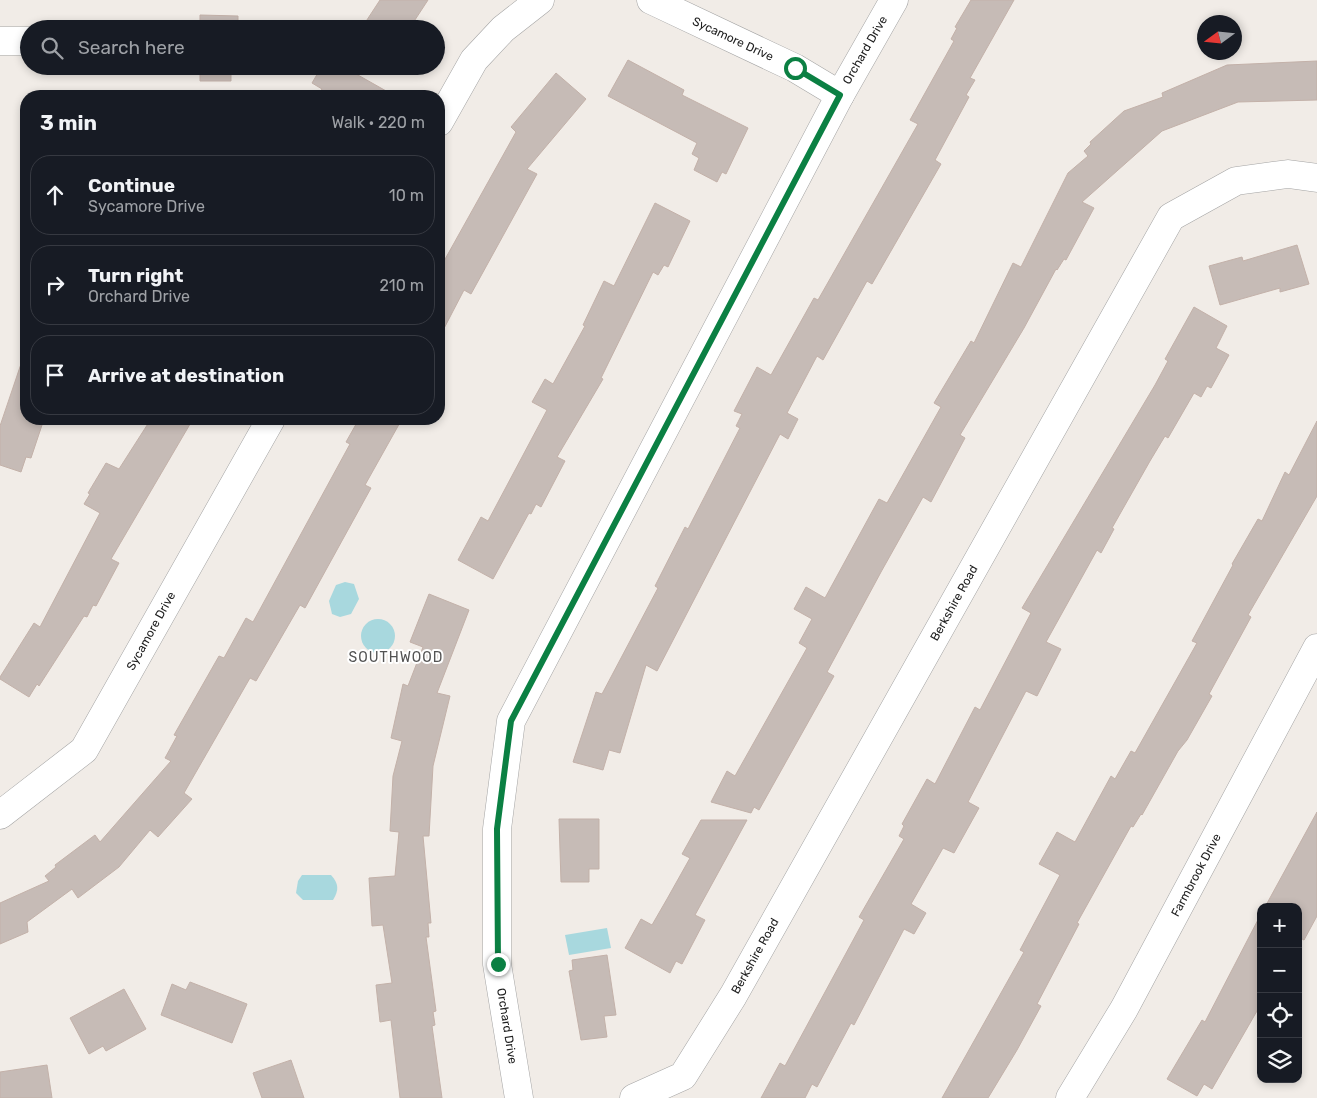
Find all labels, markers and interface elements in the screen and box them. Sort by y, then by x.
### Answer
street label: Orchard Drive [840,13,890,87]
street label: Sycamore Drive [690,14,776,64]
north arrow [1197,15,1242,60]
search box [20,20,445,75]
icon: search [38,34,66,62]
text: Search here [78,36,185,59]
route start [784,57,807,80]
text: 3 min [40,110,97,135]
text: Walk · 220 m [332,113,425,132]
text: Continue [88,174,175,197]
icon: ahead [41,181,69,209]
text: 10 m [389,186,424,205]
text: Sycamore Drive [88,197,205,216]
text: Turn right [88,264,183,287]
icon: right [41,271,69,299]
text: 210 m [379,276,424,295]
text: Orchard Drive [88,287,190,306]
icon: arrive [41,361,69,389]
text: Arrive at destination [88,364,284,387]
street label: Berkshire Road [927,563,981,643]
street label: Sycamore Drive [124,589,179,673]
district label: SOUTHWOOD [349,649,443,666]
street label: Farmbrook Drive [1168,831,1224,919]
map controls [1257,903,1302,1083]
button: + [1257,903,1302,948]
street label: Berkshire Road [728,916,782,996]
button: − [1257,948,1302,993]
route end [487,953,510,976]
street label: Orchard Drive [494,987,520,1065]
button: locate [1257,993,1302,1038]
button: layers [1257,1038,1302,1083]

